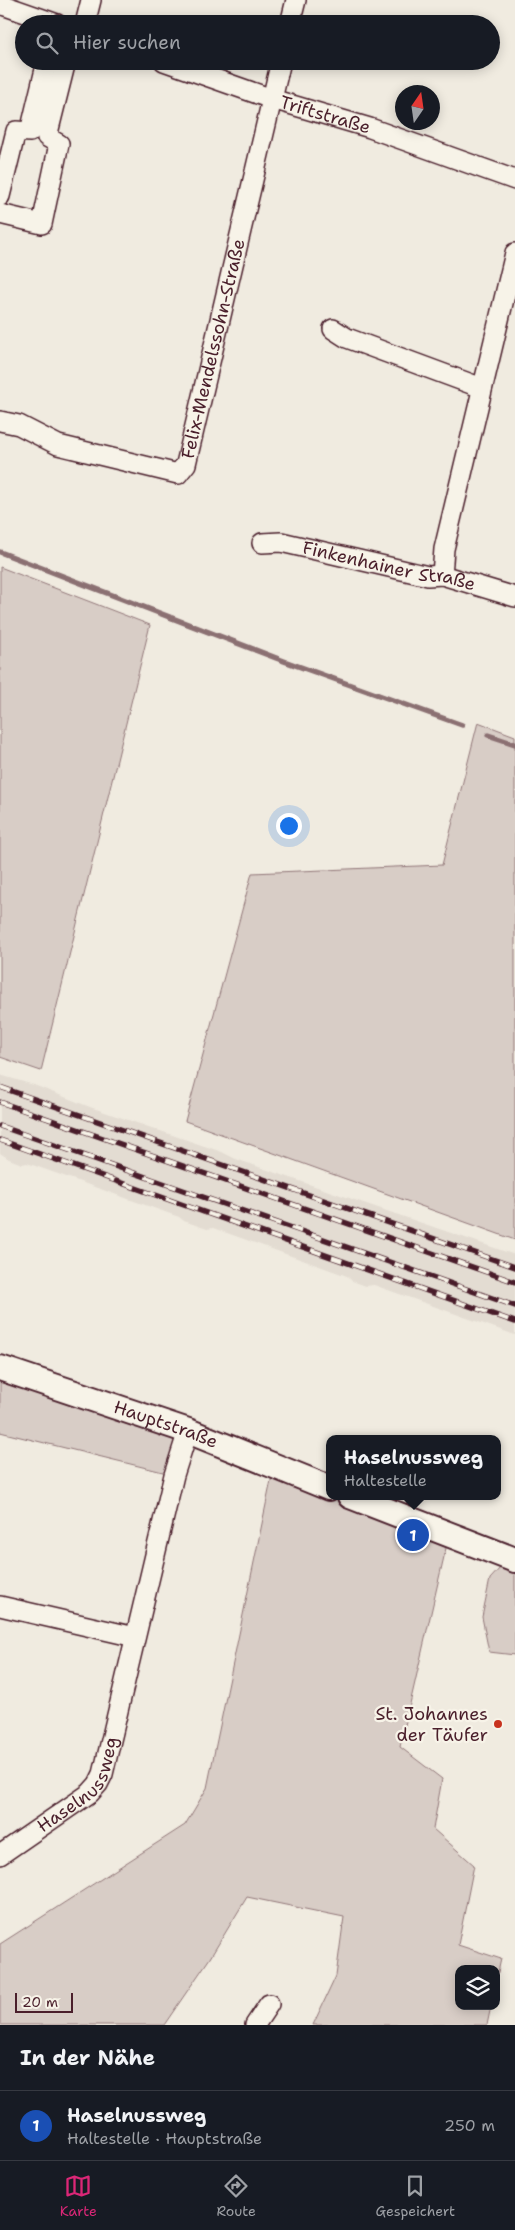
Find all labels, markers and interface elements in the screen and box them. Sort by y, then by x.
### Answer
search box [15,15,500,70]
icon: search [33,29,61,57]
text: Hier suchen [73,30,181,55]
north arrow [395,85,440,130]
street label: Triftstraße [277,90,373,139]
street label: Felix-Mendelssohn-Straße [176,236,251,461]
street label: Finkenhainer Straße [300,535,479,596]
your location [276,813,302,839]
street label: Hauptstraße [110,1395,221,1454]
popup [326,1435,501,1500]
text: Haselnussweg [344,1445,483,1470]
text: Haltestelle [344,1470,427,1491]
pin: 1 [397,1516,429,1554]
place label: St. Johannes der Täufer [375,1702,488,1747]
marker: St. Johannes der Täufer [492,1718,504,1730]
street label: Haselnussweg [32,1734,123,1838]
map controls [455,1965,500,2010]
button: layers [455,1965,500,2010]
scale bar [15,1990,72,2013]
text: 20 m [22,1993,58,2011]
text: In der Nähe [20,2044,155,2072]
text: Haselnussweg [67,2103,206,2128]
text: 1 [32,2115,40,2136]
text: 250 m [444,2115,495,2136]
text: Haltestelle · Hauptstraße [67,2128,262,2149]
tab: Karte [60,2172,97,2220]
tab: Route [216,2172,256,2220]
tab: Gespeichert [375,2172,455,2220]

